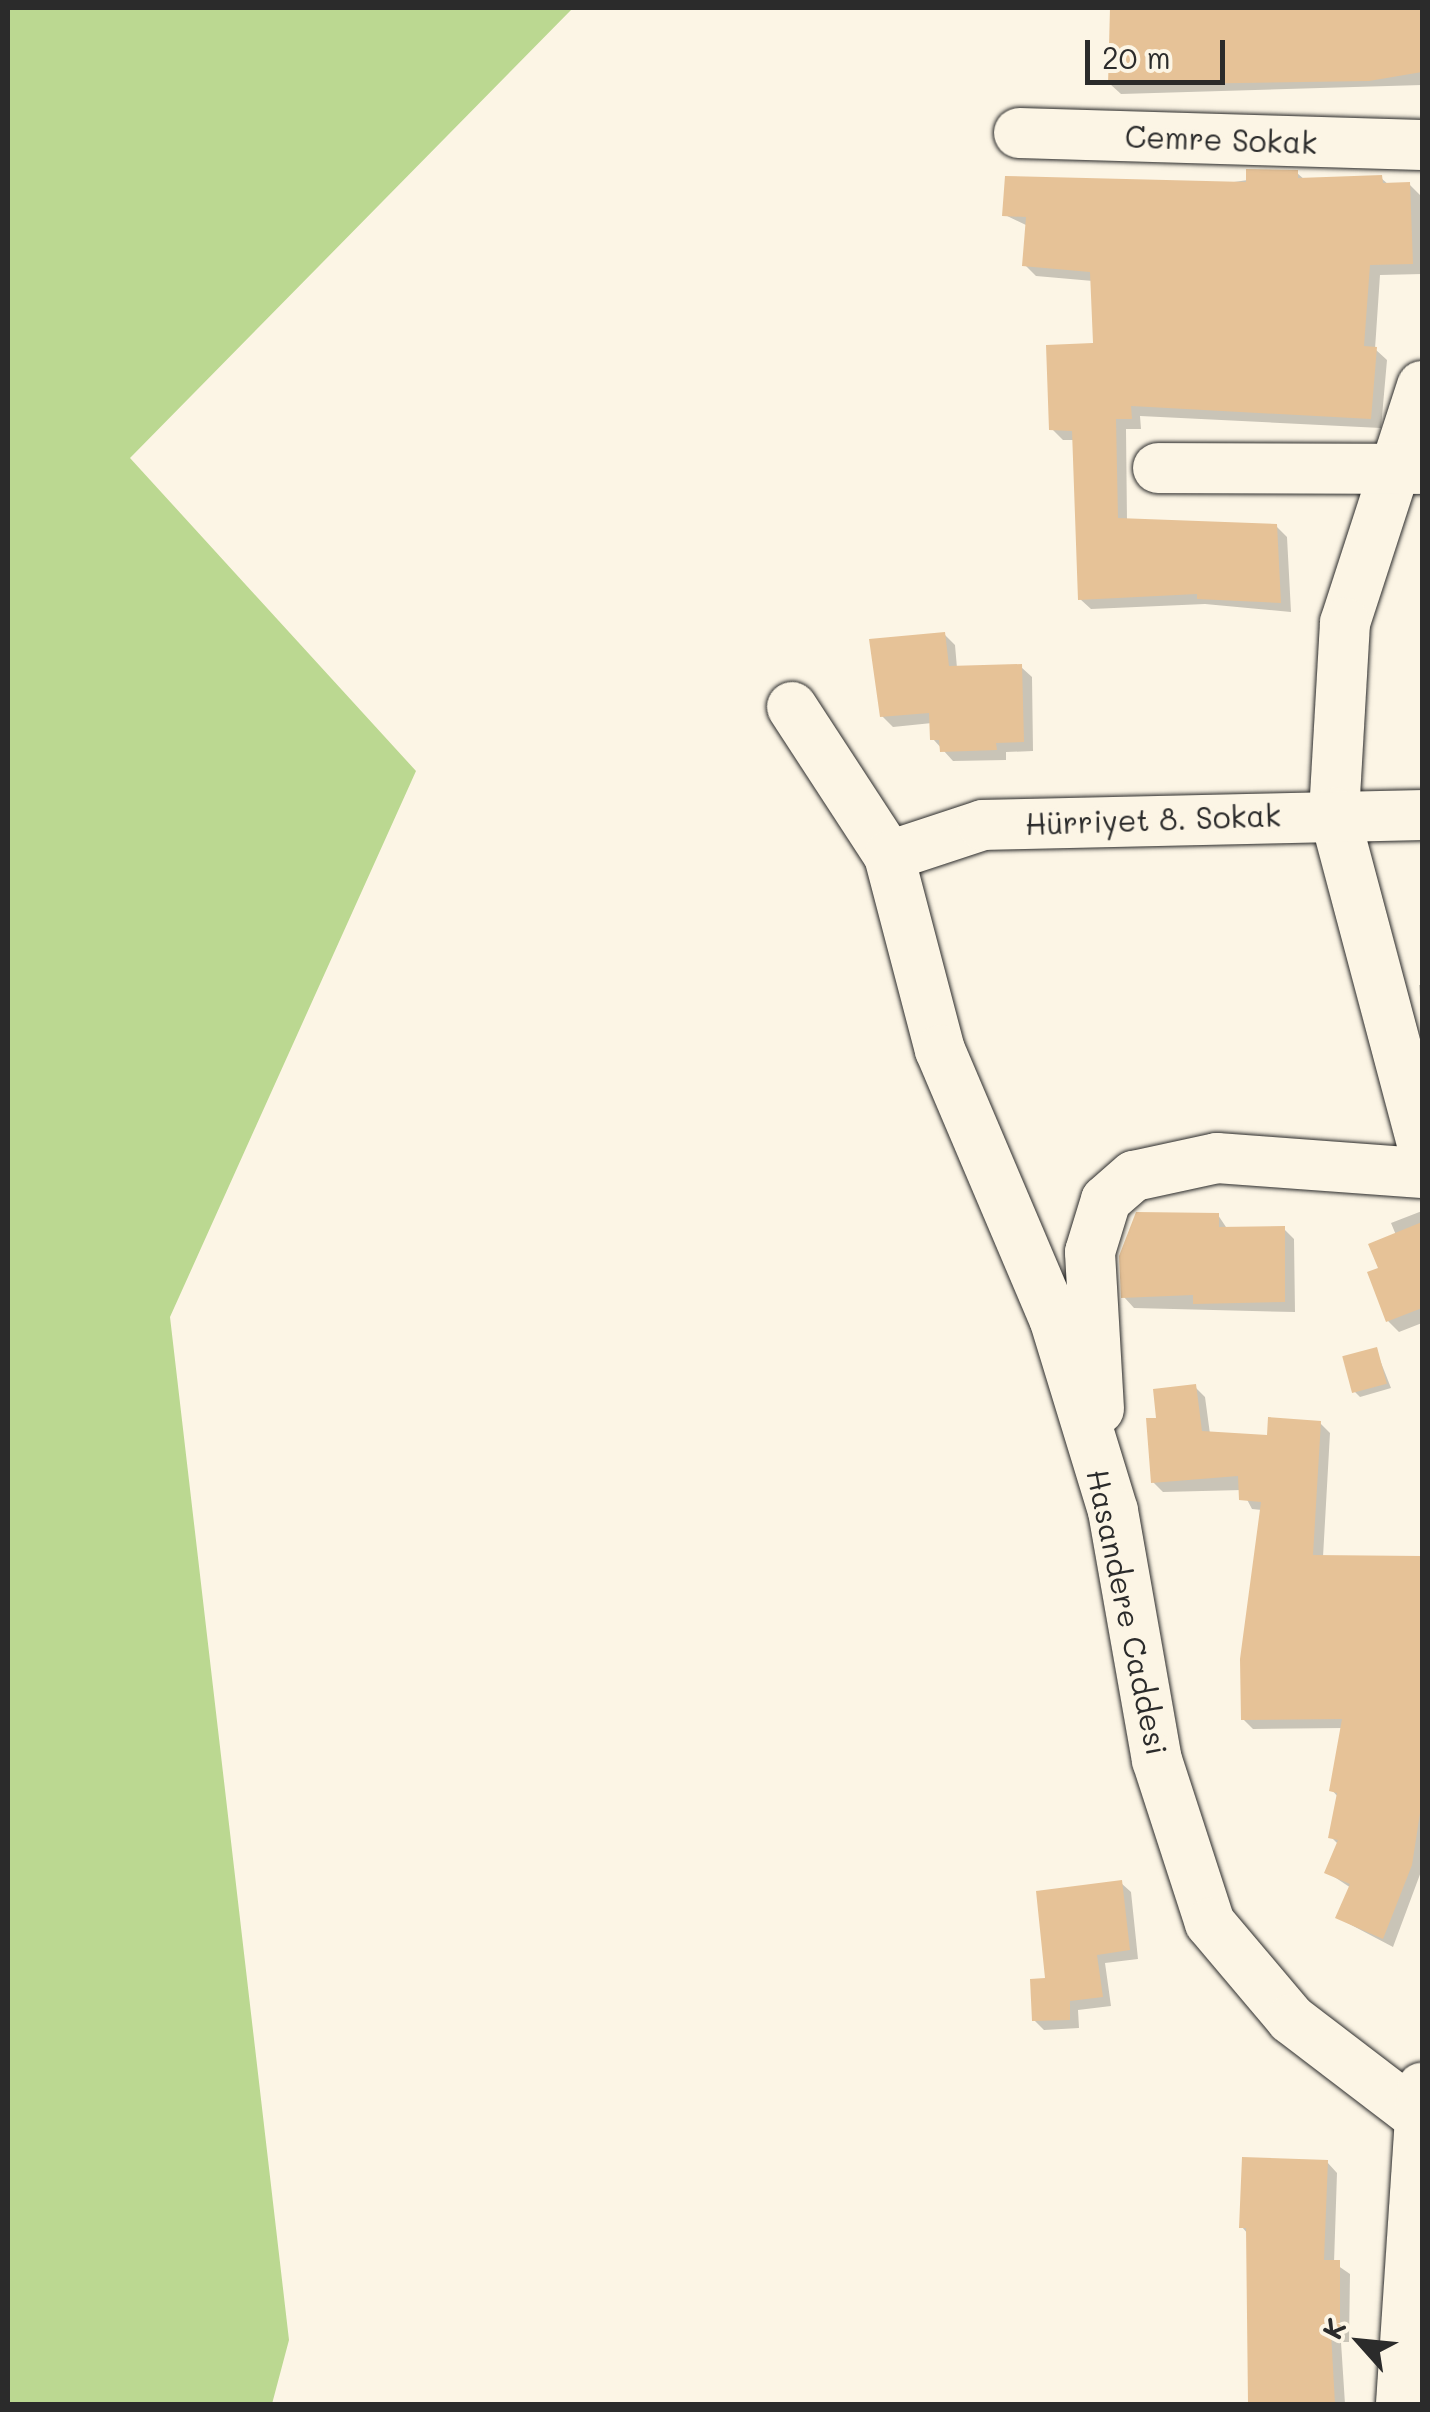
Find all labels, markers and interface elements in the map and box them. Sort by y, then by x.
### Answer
scale bar [1090,20,1230,82]
text: 20 m [1102,37,1171,77]
street label: Cemre Sokak [1124,118,1318,160]
street label: Hürriyet 8. Sokak [1024,797,1282,841]
street label: Hasandere Caddesi [1080,1466,1176,1758]
north arrow [1310,2292,1410,2392]
text: K [1313,2312,1353,2345]

